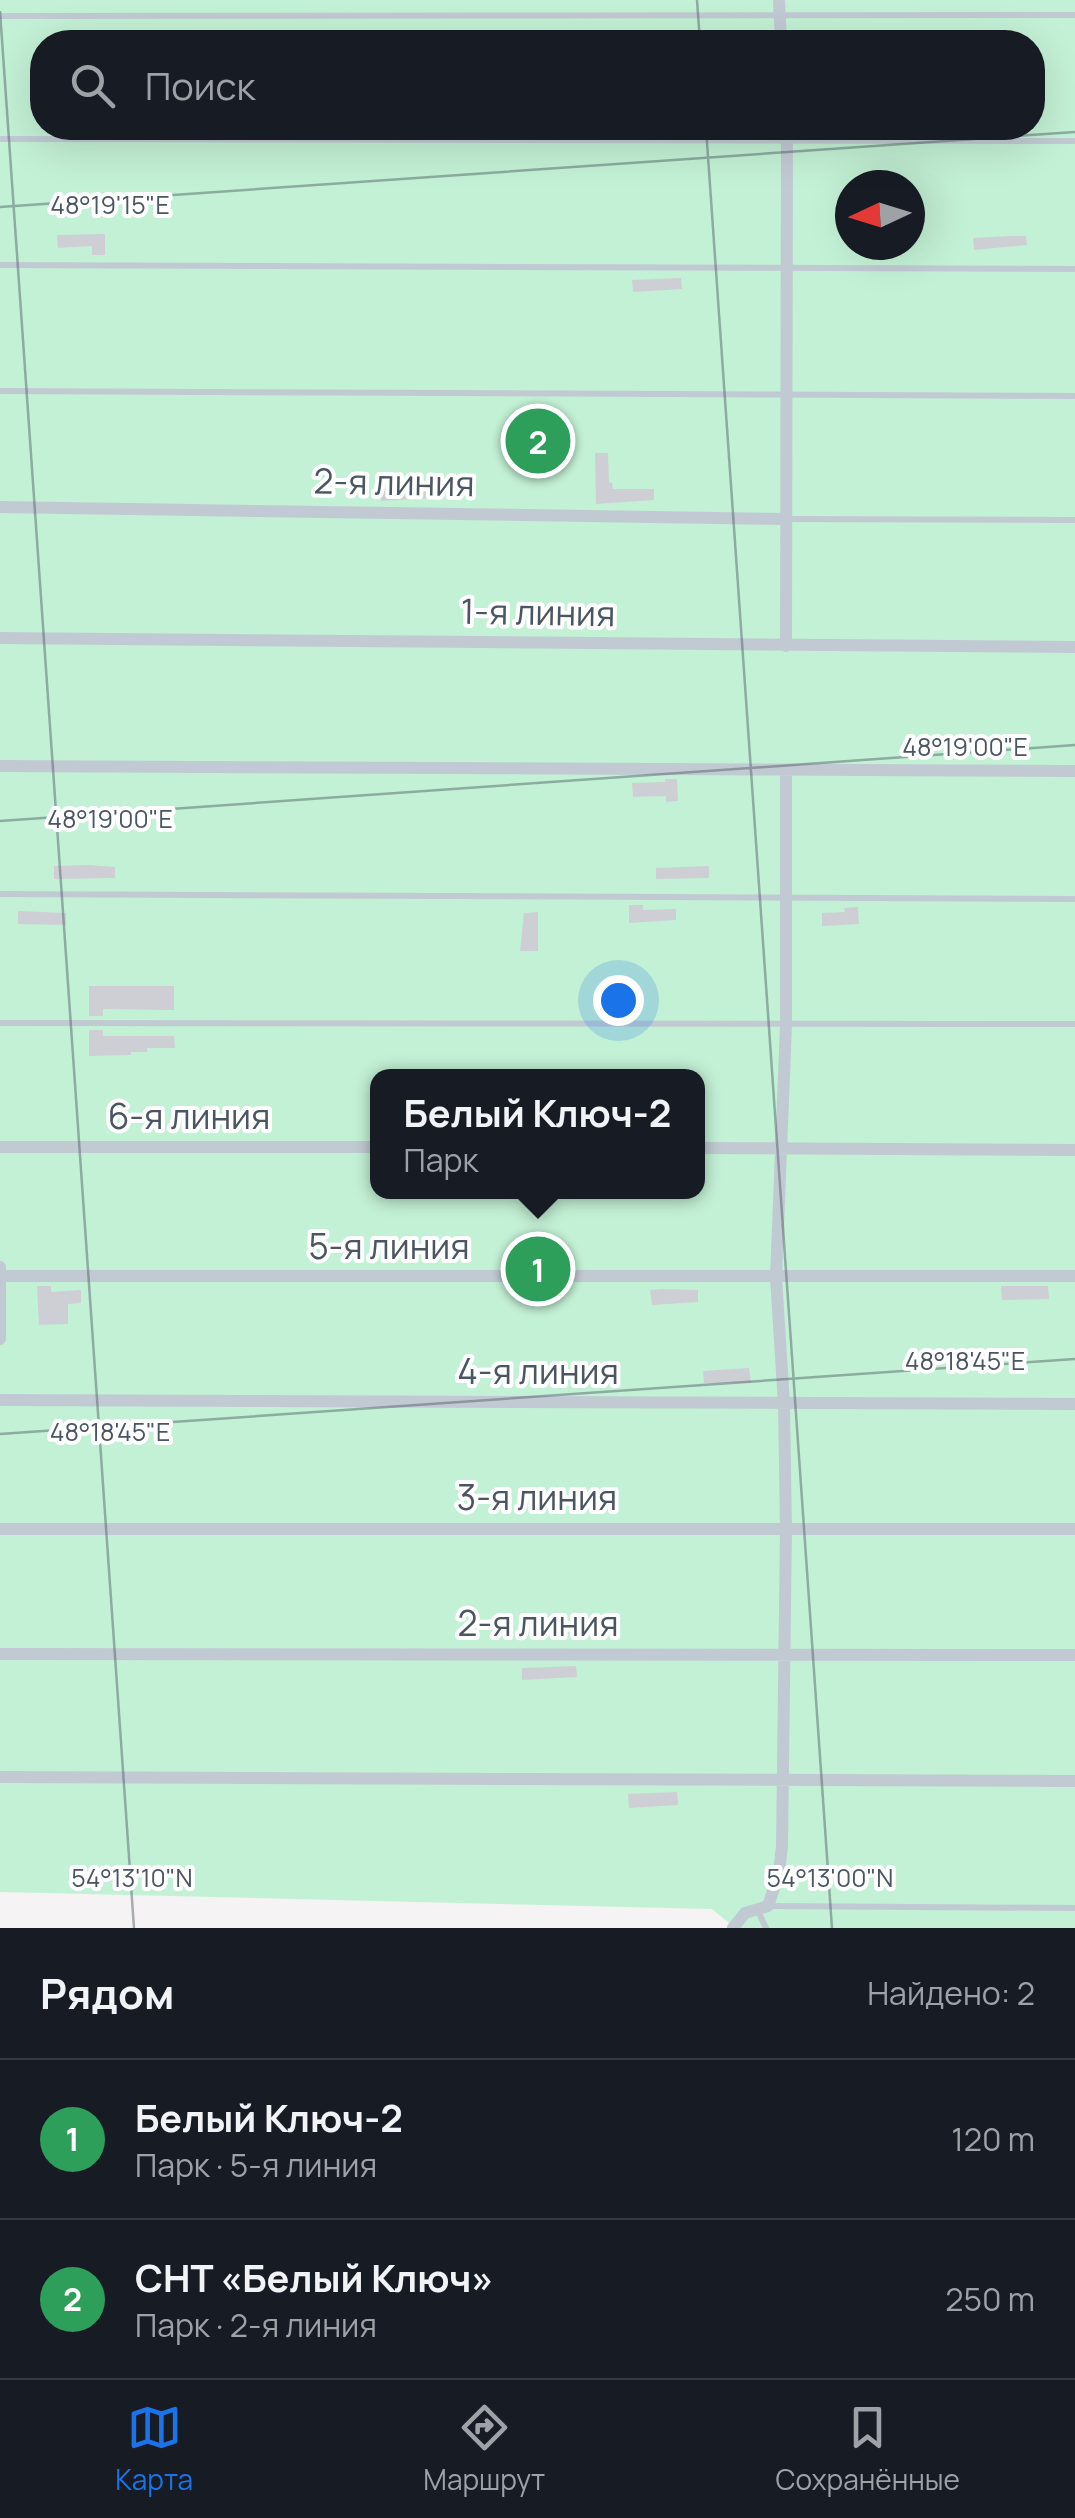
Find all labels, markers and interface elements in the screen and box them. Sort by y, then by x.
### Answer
search box [30,30,1045,140]
icon: search [65,58,120,113]
text: Поиск [145,59,255,111]
north arrow [835,170,925,260]
text: 48°19'15"E [50,187,170,222]
pin: 2 [506,404,570,478]
street label: 2-я линия [313,457,475,507]
street label: 1-я линия [460,587,616,637]
text: 48°19'00"E [902,729,1028,764]
text: 48°19'00"E [47,801,173,836]
your location [593,975,644,1026]
popup [370,1069,705,1199]
text: Белый Ключ-2 [404,1086,671,1138]
street label: 6-я линия [108,1092,270,1140]
text: Парк [404,1138,478,1182]
street label: 5-я линия [308,1222,470,1270]
pin: 1 [506,1232,570,1306]
text: 48°18'45"E [905,1343,1025,1378]
street label: 4-я линия [457,1347,619,1395]
text: 48°18'45"E [50,1414,170,1449]
street label: 3-я линия [457,1473,617,1521]
street label: 2-я линия [458,1599,618,1647]
text: 54°13'10"N [71,1860,193,1895]
text: 54°13'00"N [767,1860,893,1895]
text: Рядом [40,1964,174,2022]
text: Найдено: 2 [867,1971,1035,2015]
text: Белый Ключ-2 [135,2091,403,2143]
text: 1 [65,2117,80,2161]
text: 120 m [951,2117,1035,2161]
text: Парк · 5-я линия [135,2143,377,2187]
text: СНТ «Белый Ключ» [135,2251,494,2303]
text: 2 [63,2277,82,2321]
text: 250 m [945,2277,1035,2321]
text: Парк · 2-я линия [135,2303,377,2347]
tab: Карта [115,2400,193,2498]
tab: Маршрут [423,2400,545,2498]
tab: Сохранённые [776,2400,960,2498]

